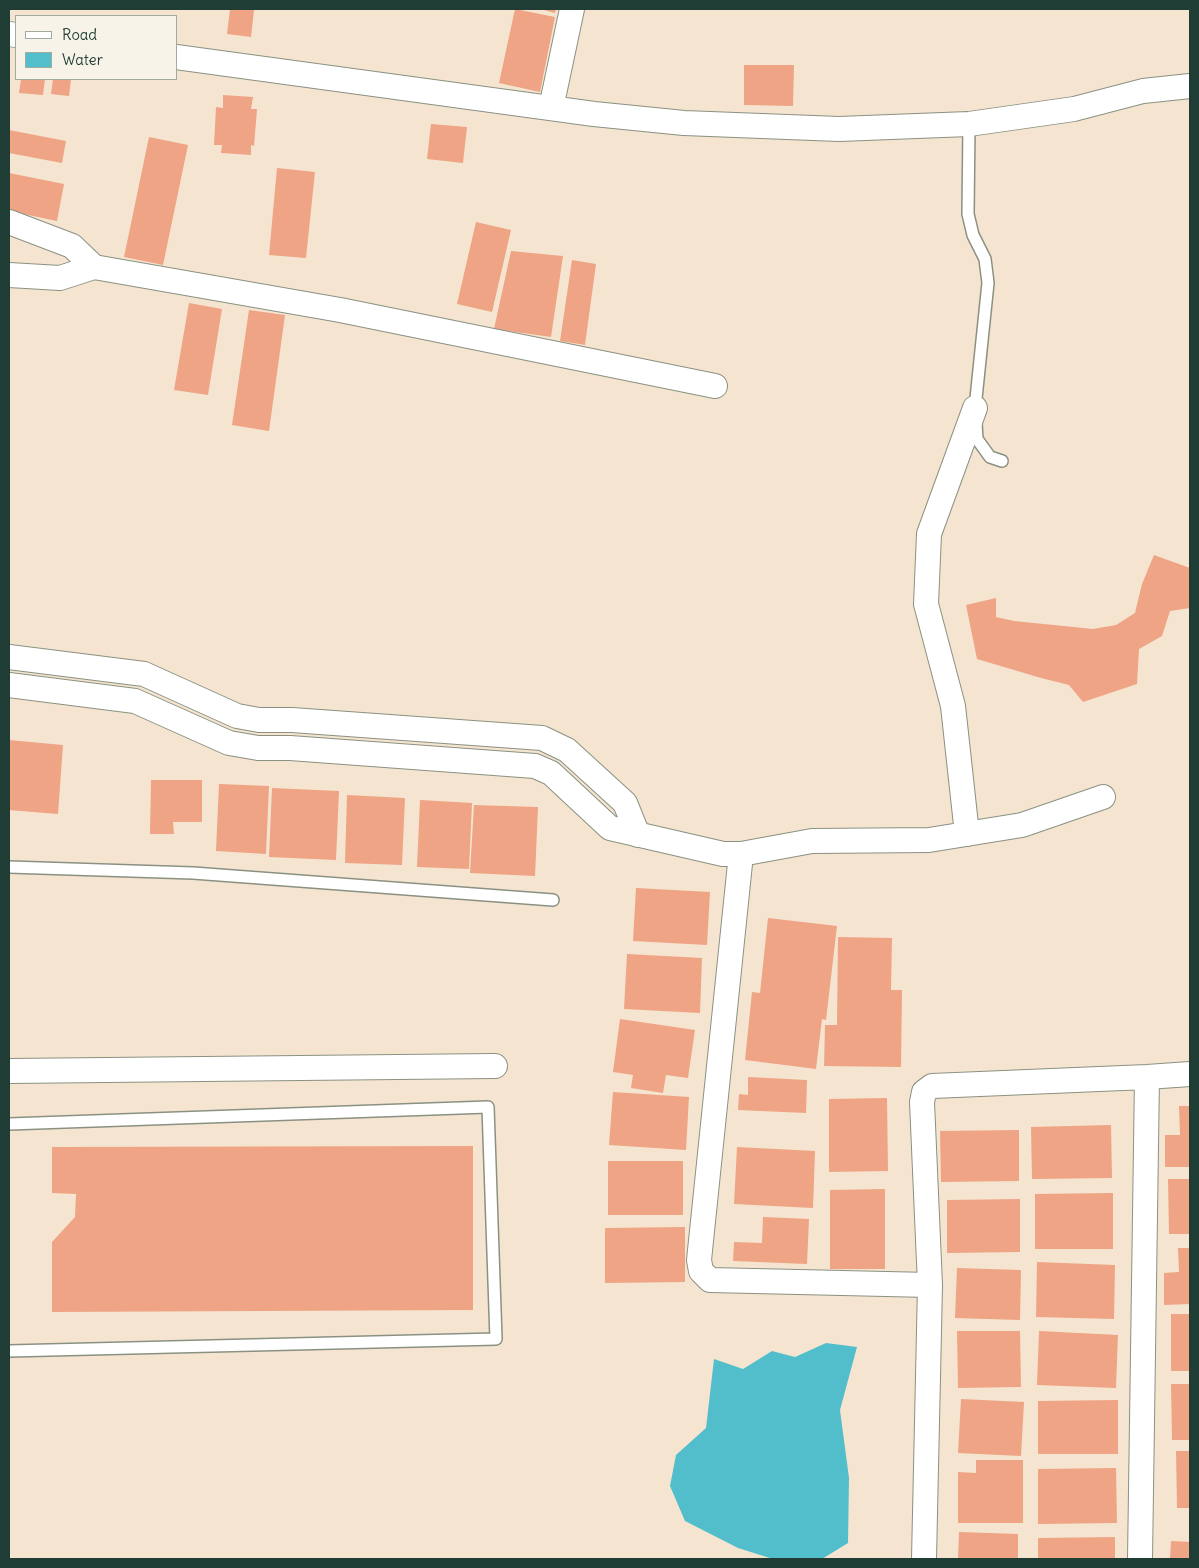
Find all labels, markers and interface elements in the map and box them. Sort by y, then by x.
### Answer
legend [15,15,178,80]
text: Road [62,25,97,44]
text: Water [62,50,103,69]

